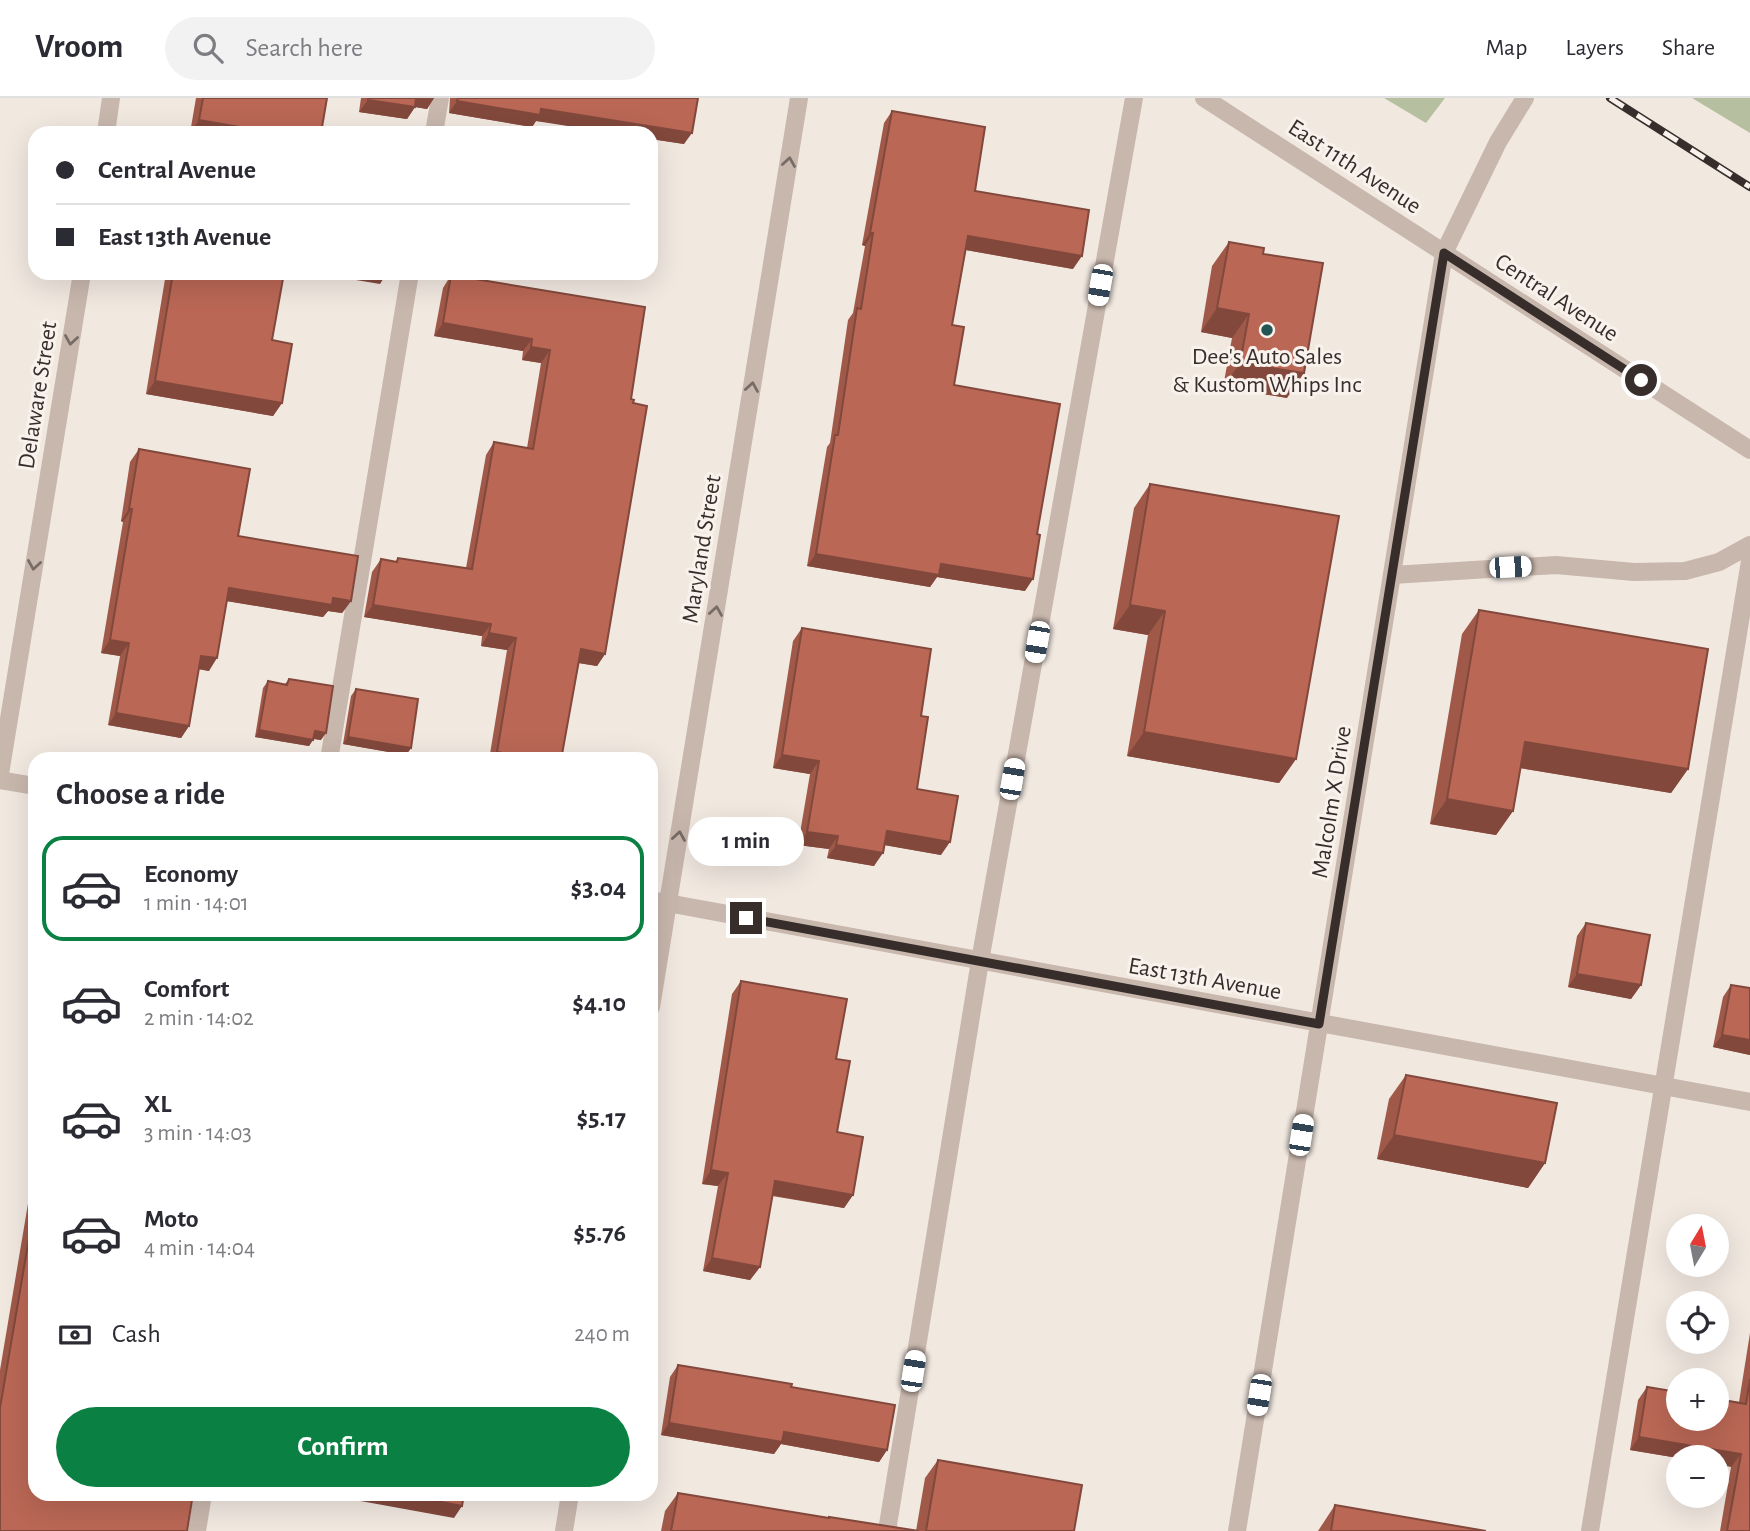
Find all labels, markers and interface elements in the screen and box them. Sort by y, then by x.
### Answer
search box [165,17,655,80]
icon: search [189,29,227,67]
text: Vroom [35,31,123,64]
text: Search here [245,35,363,61]
text: Map [1485,36,1527,60]
text: Layers [1565,36,1624,60]
text: Share [1662,36,1715,60]
street label: East 11th Avenue [1284,115,1425,219]
one-way arrow [781,156,796,168]
text: Central Avenue [98,157,256,183]
text: East 13th Avenue [98,224,271,250]
street label: Central Avenue [1491,249,1622,346]
car [1087,262,1114,308]
street label: Delaware Street [14,319,62,471]
marker: Dee's Auto Sales & Kustom Whips Inc [1259,322,1275,338]
one-way arrow [64,334,79,346]
place label: Dee's Auto Sales & Kustom Whips Inc [1173,345,1361,397]
route start [1625,364,1657,396]
one-way arrow [744,381,759,393]
street label: Maryland Street [678,473,726,625]
car [1489,555,1532,579]
one-way arrow [27,559,42,571]
one-way arrow [708,606,723,617]
car [1024,619,1051,665]
street label: Malcolm X Drive [1308,724,1356,880]
car [999,756,1026,802]
text: Choose a ride [56,778,225,810]
callout: 1 min [688,816,804,866]
one-way arrow [671,830,686,842]
text: 1 min [722,830,770,853]
icon: car [60,857,123,920]
text: Economy [144,861,238,887]
text: $3.04 [571,875,626,901]
text: 1 min · 14:01 [144,892,249,915]
route end [730,902,762,934]
street label: East 13th Avenue [1126,954,1283,1004]
icon: car [60,972,123,1035]
text: Comfort [144,976,229,1002]
text: $4.10 [572,990,626,1016]
text: 2 min · 14:02 [144,1007,254,1030]
icon: car [60,1087,123,1150]
text: XL [144,1091,171,1117]
text: $5.17 [577,1105,626,1131]
car [1288,1113,1315,1157]
text: 3 min · 14:03 [144,1122,252,1145]
icon: car [60,1202,123,1265]
text: Moto [144,1206,199,1232]
north arrow [1666,1214,1729,1278]
map controls [1666,1214,1729,1508]
text: $5.76 [573,1220,626,1246]
text: 4 min · 14:04 [144,1237,255,1260]
button: locate [1666,1291,1729,1354]
icon: cash [56,1316,94,1354]
text: Cash [112,1321,161,1347]
text: 240 m [574,1323,630,1346]
car [900,1349,927,1393]
button: + [1666,1368,1729,1431]
car [1246,1373,1273,1417]
button: Confirm [56,1407,630,1487]
button: − [1666,1445,1729,1508]

